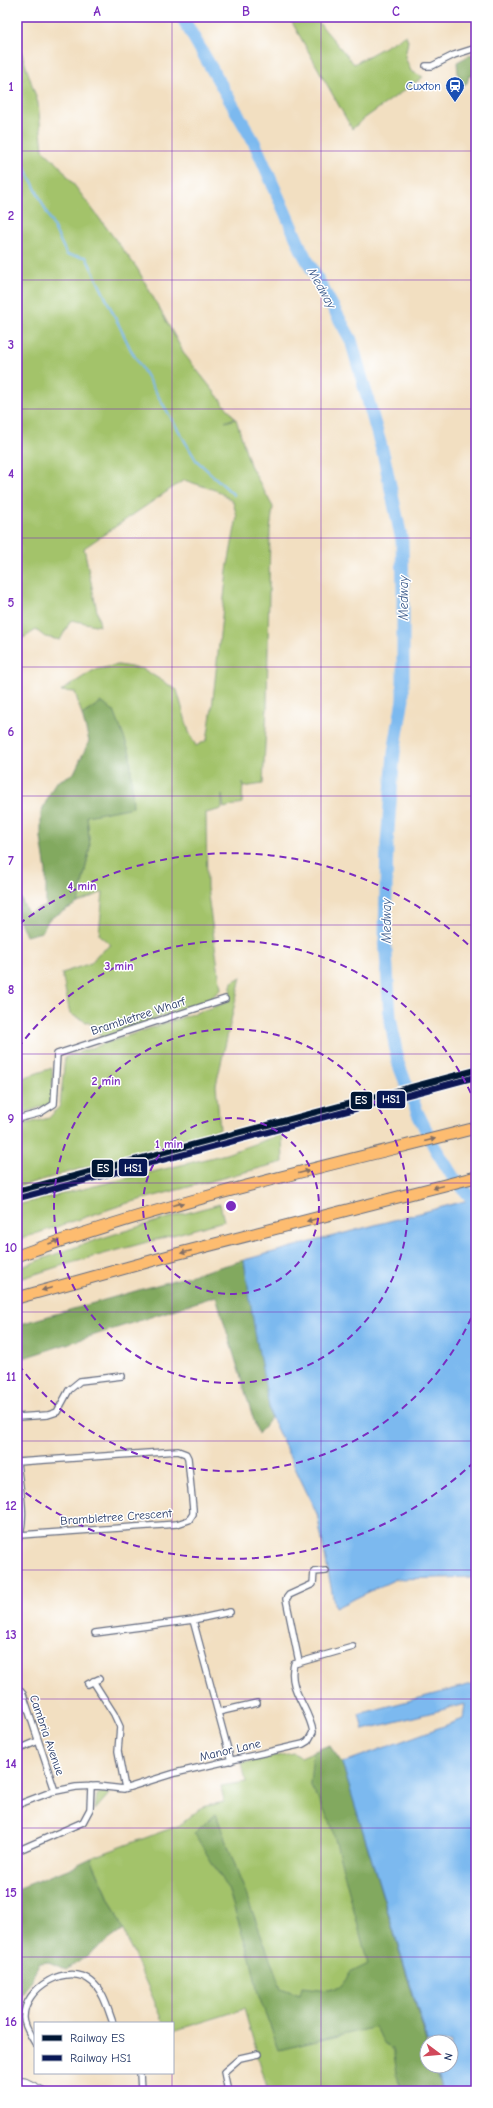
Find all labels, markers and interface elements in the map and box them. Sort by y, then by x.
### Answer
text: A [93,4,101,19]
text: B [242,4,250,19]
text: C [392,4,400,19]
station icon: Cuxton [444,75,466,103]
text: 1 [8,79,14,94]
place label: Cuxton [406,79,441,93]
text: 2 [8,208,14,223]
water label: Medway [304,264,340,312]
text: 3 [8,337,14,352]
text: 4 [8,466,14,481]
water label: Medway [396,575,411,621]
text: 5 [8,595,15,610]
text: 6 [8,724,15,739]
text: 7 [8,853,14,868]
text: 4 min [68,879,96,893]
water label: Medway [379,898,394,944]
text: 3 min [104,959,134,973]
text: 8 [8,982,14,997]
street label: Brambletree Wharf [89,994,188,1038]
text: 2 min [91,1074,121,1088]
line badge: HS1 [376,1090,406,1109]
line badge: ES [350,1091,373,1110]
text: HS1 [382,1093,400,1106]
text: ES [355,1094,367,1107]
text: 9 [8,1111,15,1126]
one-way arrow [423,1136,436,1142]
text: 1 min [155,1137,183,1151]
line badge: HS1 [118,1158,148,1177]
line badge: ES [91,1159,114,1178]
text: ES [97,1162,109,1175]
text: HS1 [124,1162,142,1175]
one-way arrow [297,1168,310,1174]
one-way arrow [432,1184,444,1190]
centre of rings [224,1199,238,1213]
one-way arrow [172,1201,184,1207]
one-way arrow [306,1217,319,1223]
one-way arrow [48,1239,60,1245]
text: 10 [5,1240,17,1255]
one-way arrow [180,1249,193,1255]
one-way arrow [41,1287,54,1293]
text: 11 [6,1369,16,1384]
text: 12 [5,1498,17,1513]
street label: Brambletree Crescent [60,1506,173,1528]
text: 13 [5,1627,17,1642]
street label: Cambria Avenue [27,1693,67,1777]
street label: Manor Lane [198,1736,262,1764]
text: 14 [5,1756,17,1771]
text: 15 [5,1885,17,1900]
text: 16 [5,2014,17,2029]
legend [34,2022,174,2074]
text: Railway ES [70,2031,125,2045]
north arrow [419,2034,459,2074]
text: Railway HS1 [70,2051,131,2065]
text: N [441,2051,455,2062]

